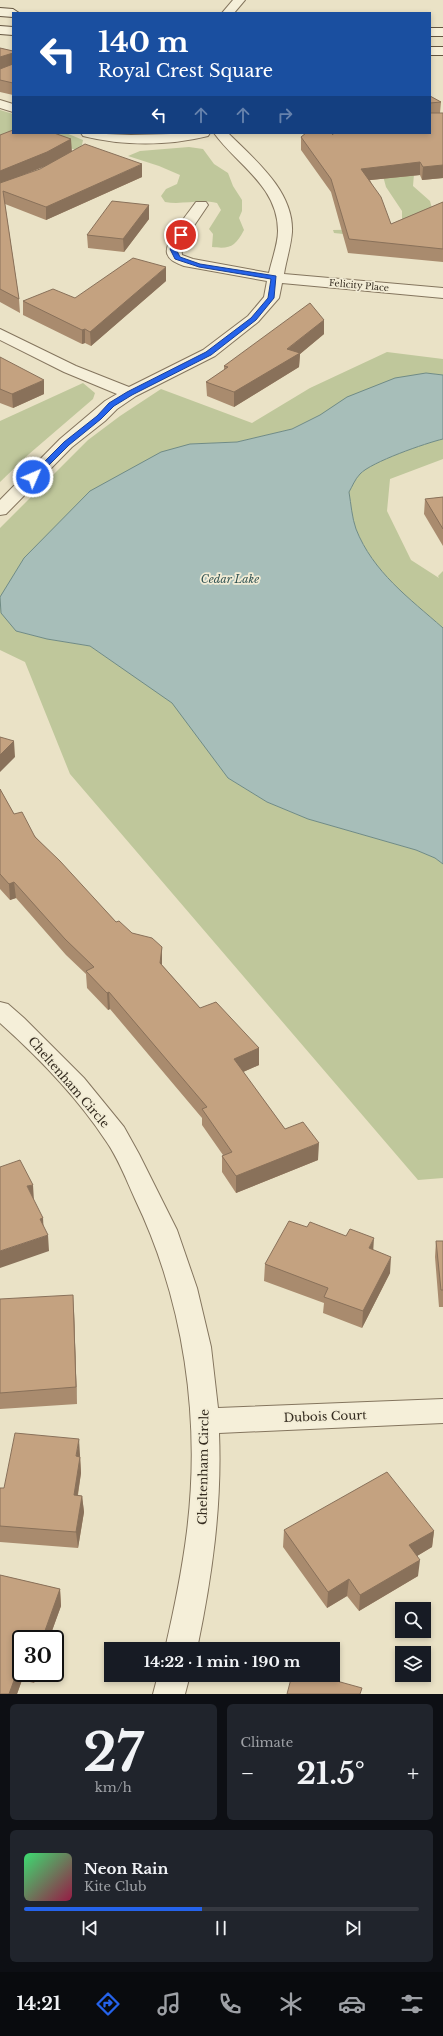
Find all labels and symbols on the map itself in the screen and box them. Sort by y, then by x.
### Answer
pin [164,218,198,252]
street label: Felicity Place [329,277,389,293]
position arrow [12,456,54,498]
water label: Cedar Lake [201,572,259,586]
street label: Cheltenham Circle [25,1033,113,1131]
street label: Dubois Court [283,1407,367,1425]
street label: Cheltenham Circle [194,1409,212,1525]
speed limit sign: 30 [12,1630,64,1682]

